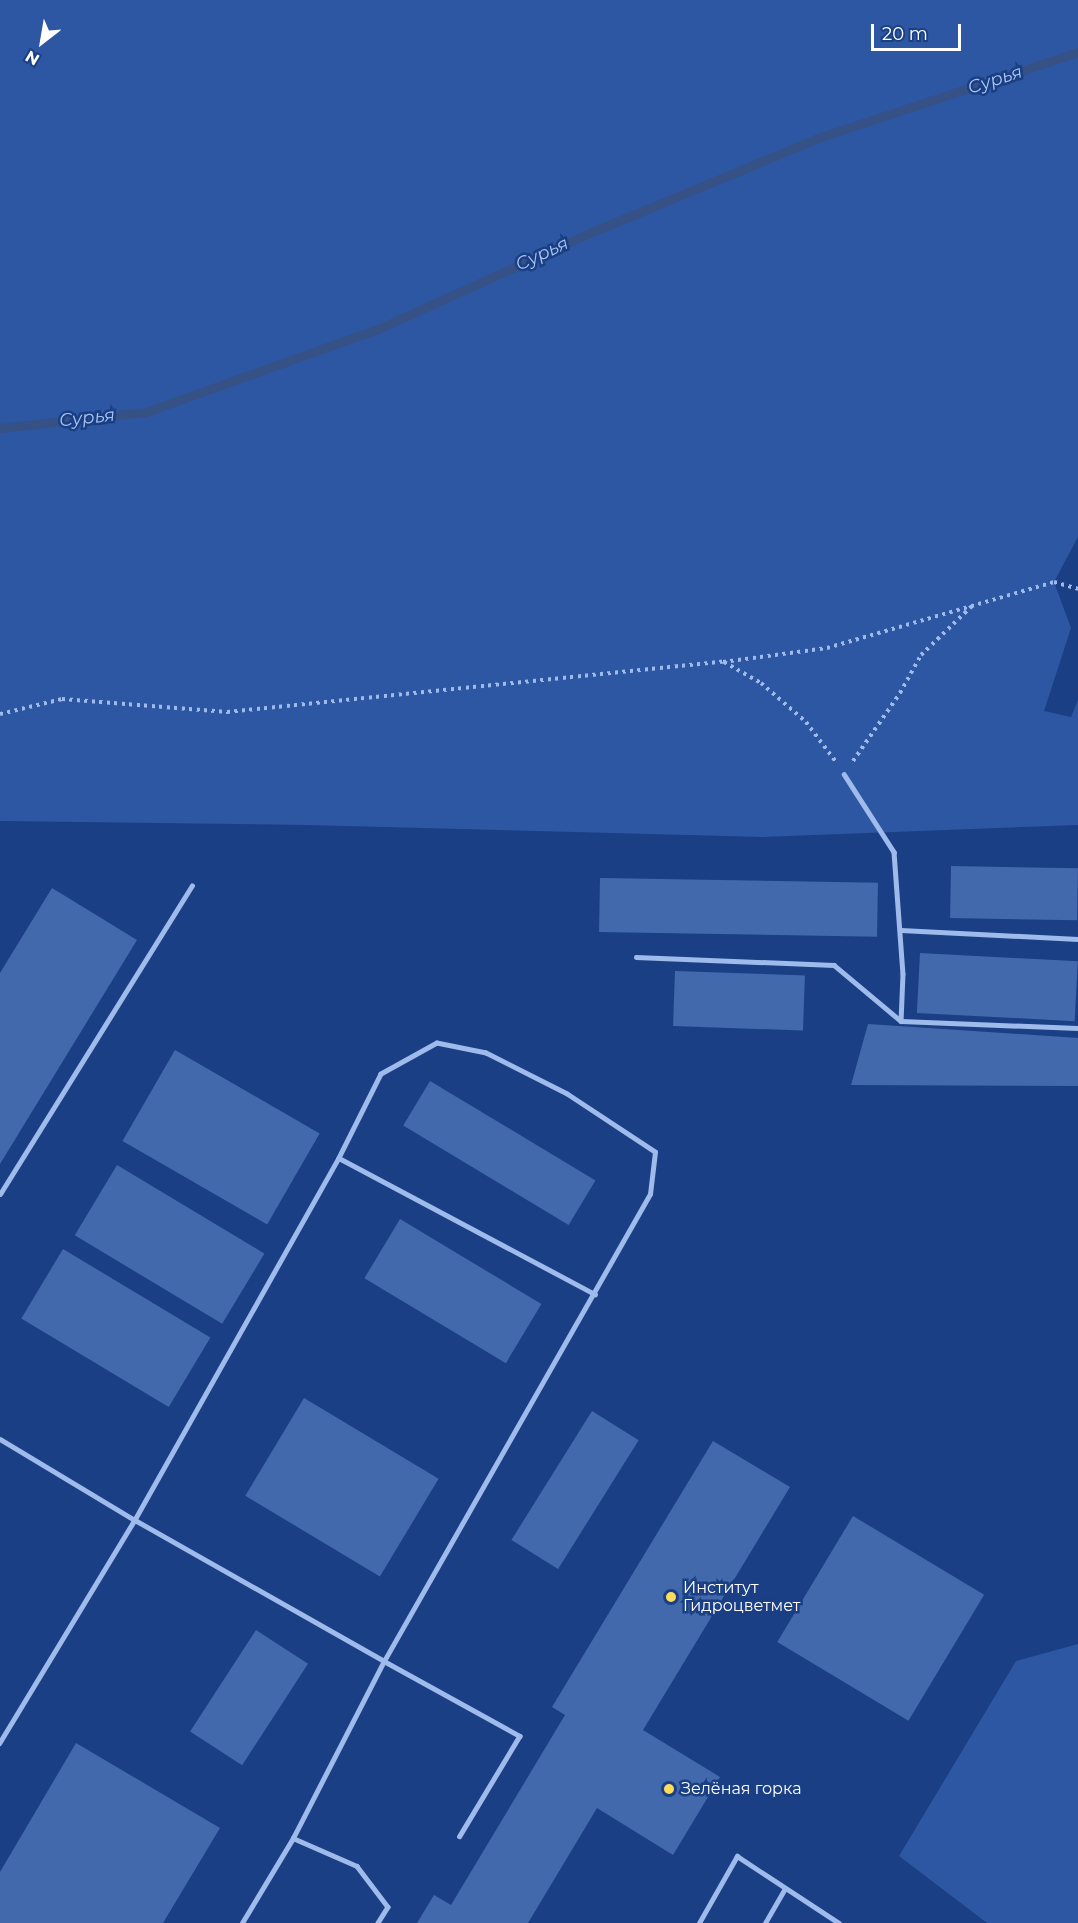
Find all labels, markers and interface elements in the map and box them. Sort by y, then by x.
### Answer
north arrow [12,12,72,72]
scale bar [874,12,964,50]
text: 20 m [882,23,928,45]
text: N [22,46,43,69]
water label: Сурья [965,61,1025,99]
water label: Сурья [512,232,572,276]
water label: Сурья [58,404,116,432]
place label: Институт Гидроцветмет [683,1578,800,1616]
marker: Институт Гидроцветмет [664,1590,678,1604]
place label: Зелёная горка [681,1779,801,1799]
marker: Зелёная горка [662,1782,676,1796]

